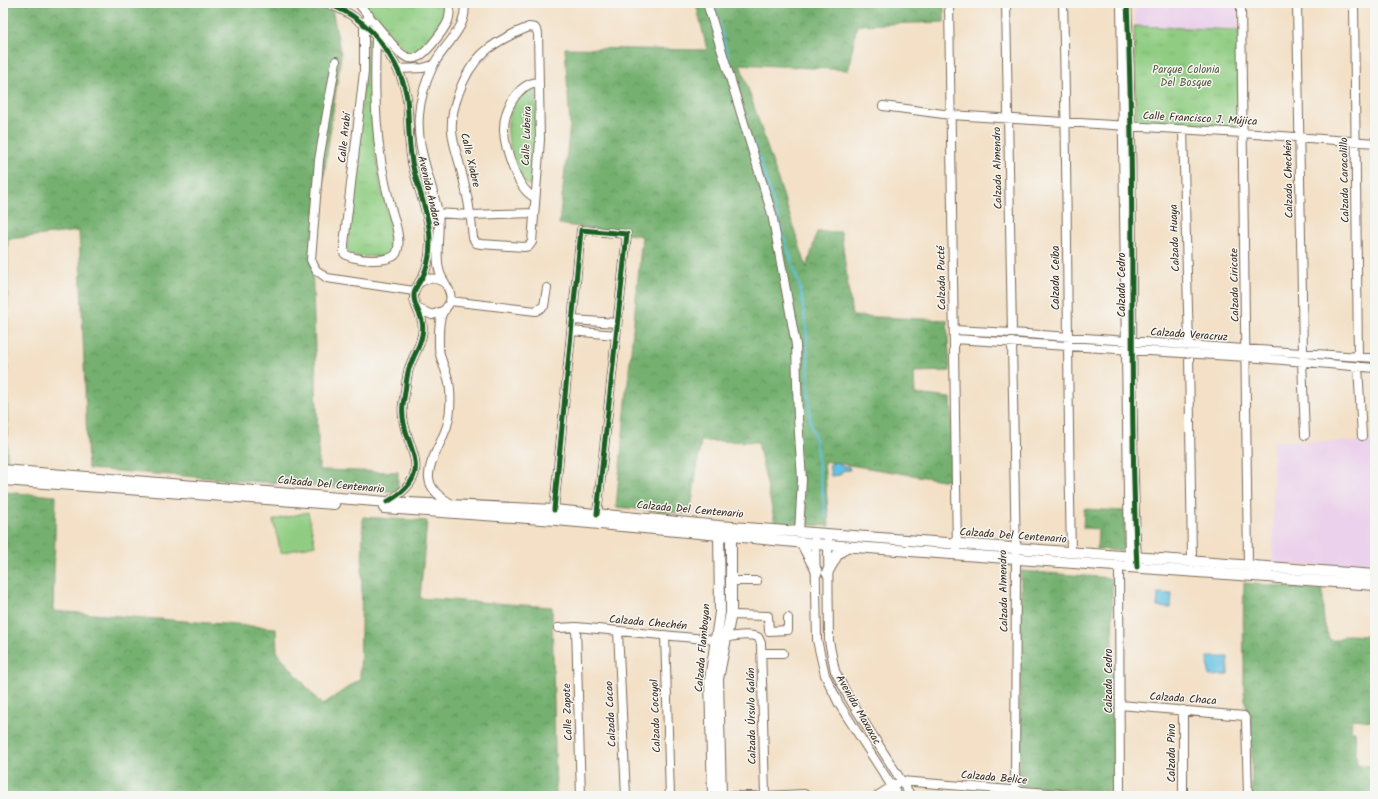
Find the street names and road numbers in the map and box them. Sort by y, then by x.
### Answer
street label: Calle Lubeira [517,106,537,166]
street label: Calle Francisco J. Mújica [1142,107,1258,131]
street label: Calle Arabí [333,110,357,164]
street label: Calzada Almendro [988,127,1008,209]
street label: Calle Xiabre [455,131,485,189]
street label: Calzada Caracolillo [1335,137,1355,223]
street label: Calzada Chechén [1279,140,1299,218]
street label: Avenida Andara [412,154,446,228]
street label: Calzada Huaya [1165,204,1185,272]
street label: Calzada Pucté [932,244,952,311]
street label: Calzada Ceiba [1047,246,1065,310]
street label: Calzada Ciricote [1225,248,1245,322]
street label: Calzada Cedro [1113,252,1131,318]
street label: Calzada Veracruz [1150,323,1229,347]
street label: Calzada Del Centenario [277,471,385,499]
street label: Calzada Del Centenario [636,496,744,524]
street label: Calzada Del Centenario [959,523,1067,549]
street label: Calzada Almendro [994,550,1014,632]
street label: Calzada Flamboyan [690,603,716,693]
street label: Calzada Chechén [608,611,688,635]
street label: Calzada Cedro [1100,648,1118,714]
street label: Calzada Úrsulo Galán [742,667,762,765]
street label: Avenida Maxuxac [831,672,885,749]
street label: Calzada Cocoyol [646,679,666,753]
street label: Calzada Cacao [600,680,622,748]
street label: Calle Zapote [558,683,578,741]
street label: Calzada Chaca [1149,688,1217,710]
street label: Calzada Pino [1163,724,1181,782]
street label: Calzada Belice [960,766,1028,790]

